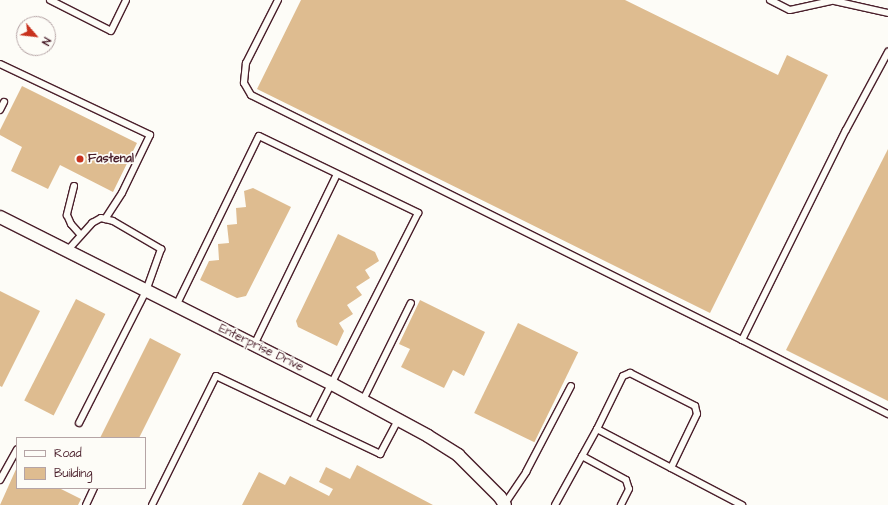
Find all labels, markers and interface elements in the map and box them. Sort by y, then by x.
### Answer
north arrow [16,16,56,56]
text: N [38,35,54,48]
place label: Fastenal [88,152,134,166]
marker: Fastenal [75,154,85,164]
street label: Enterprise Drive [216,321,306,375]
legend [16,437,146,489]
text: Road [54,445,82,462]
text: Building [54,465,92,482]

